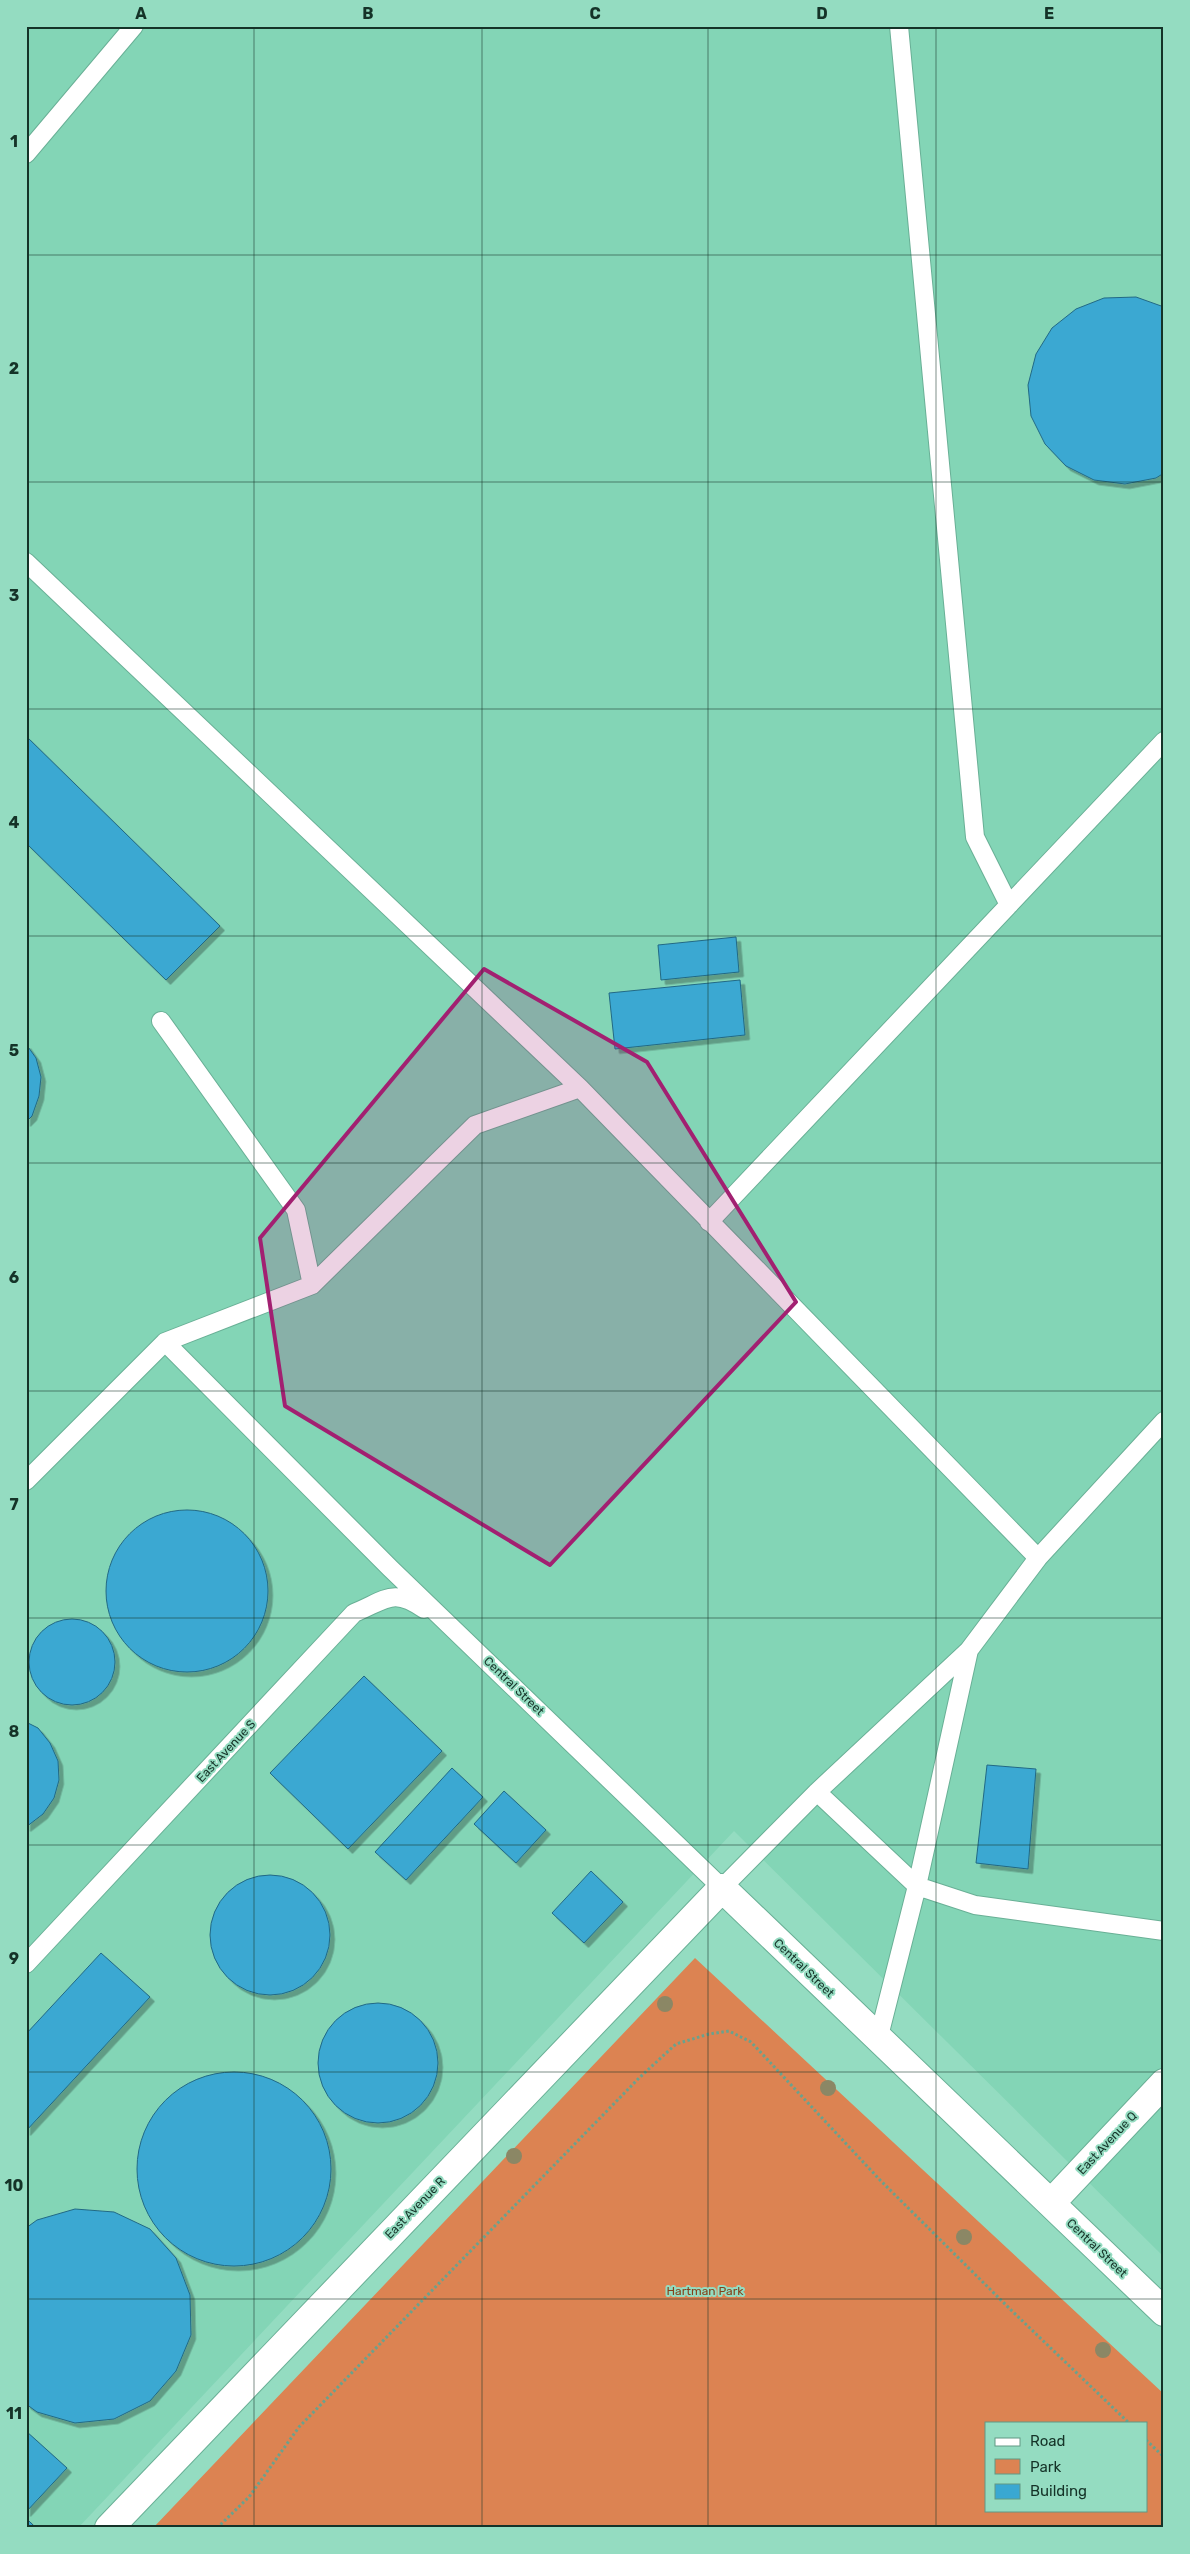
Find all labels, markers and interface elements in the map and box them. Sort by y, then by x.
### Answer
text: A [135,4,147,23]
text: B [362,4,374,23]
text: C [589,4,601,23]
text: D [816,4,828,23]
text: E [1044,4,1054,23]
text: 1 [10,132,18,151]
text: 2 [9,359,19,378]
text: 3 [9,586,19,605]
text: 4 [9,813,20,832]
text: 5 [9,1041,19,1060]
text: 6 [9,1268,19,1287]
text: 7 [9,1495,19,1514]
street label: Central Street [481,1654,547,1718]
street label: East Avenue S [194,1717,258,1785]
text: 8 [9,1722,20,1741]
street label: Central Street [771,1936,837,2000]
text: 9 [9,1949,19,1968]
street label: East Avenue Q [1074,2109,1140,2177]
street label: East Avenue R [382,2174,448,2242]
text: 10 [5,2176,24,2195]
street label: Central Street [1064,2216,1130,2280]
park label: Hartman Park [667,2284,744,2298]
text: 11 [6,2404,22,2423]
legend [985,2422,1148,2512]
text: Road [1030,2432,1066,2450]
text: Park [1030,2458,1061,2476]
text: Building [1030,2482,1087,2500]

